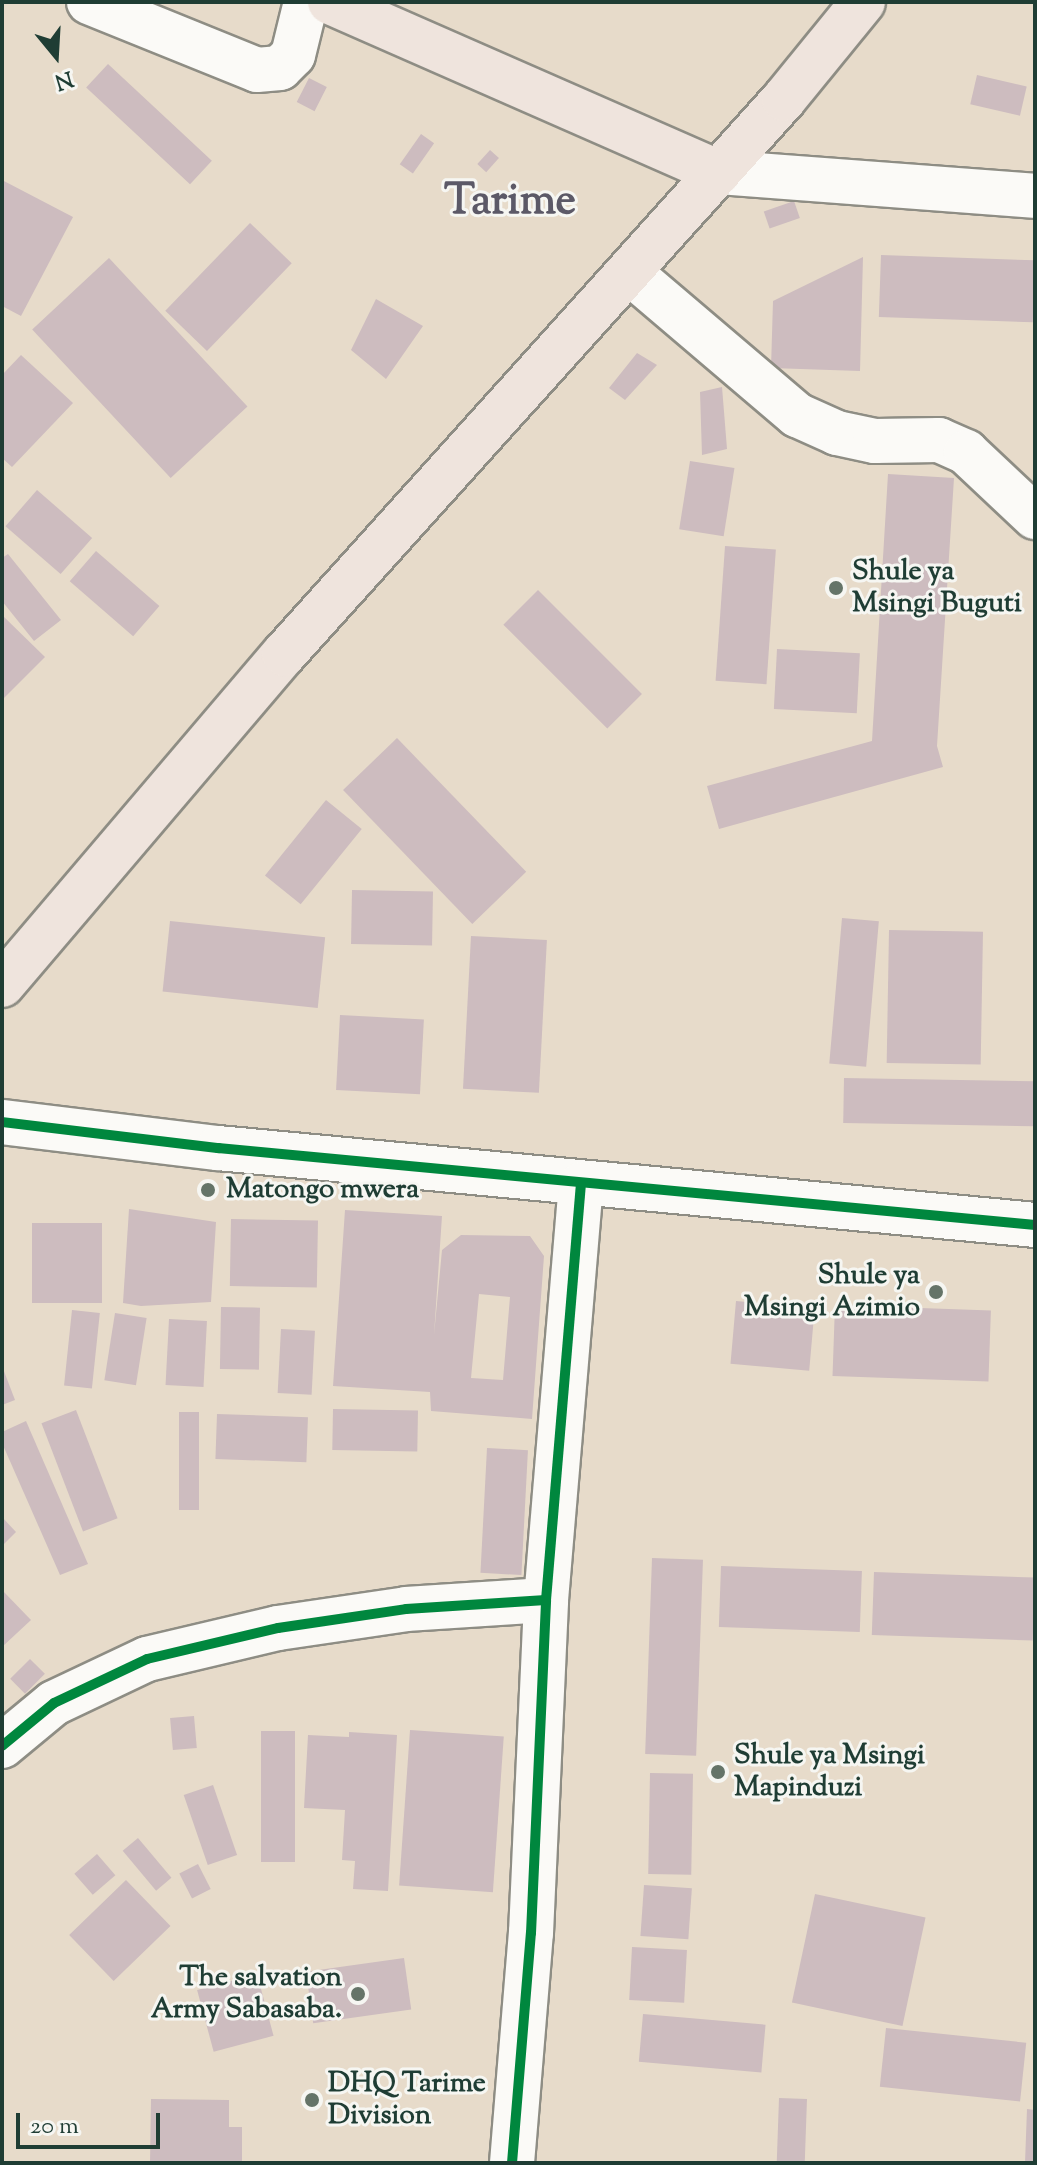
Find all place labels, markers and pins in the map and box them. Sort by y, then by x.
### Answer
place label: Shule ya Msingi Buguti [852,555,1022,621]
marker: Shule ya Msingi Buguti [827,579,845,597]
place label: Matongo mwera [226,1173,419,1207]
marker: Matongo mwera [197,1179,219,1201]
place label: Shule ya Msingi Azimio [744,1259,920,1325]
marker: Shule ya Msingi Azimio [927,1283,945,1301]
place label: Shule ya Msingi Mapinduzi [734,1739,925,1805]
marker: Shule ya Msingi Mapinduzi [709,1763,727,1781]
place label: The salvation Army Sabasaba. [151,1961,342,2027]
marker: The salvation Army Sabasaba. [349,1985,367,2003]
place label: DHQ Tarime Division [328,2067,486,2133]
marker: DHQ Tarime Division [303,2091,321,2109]

